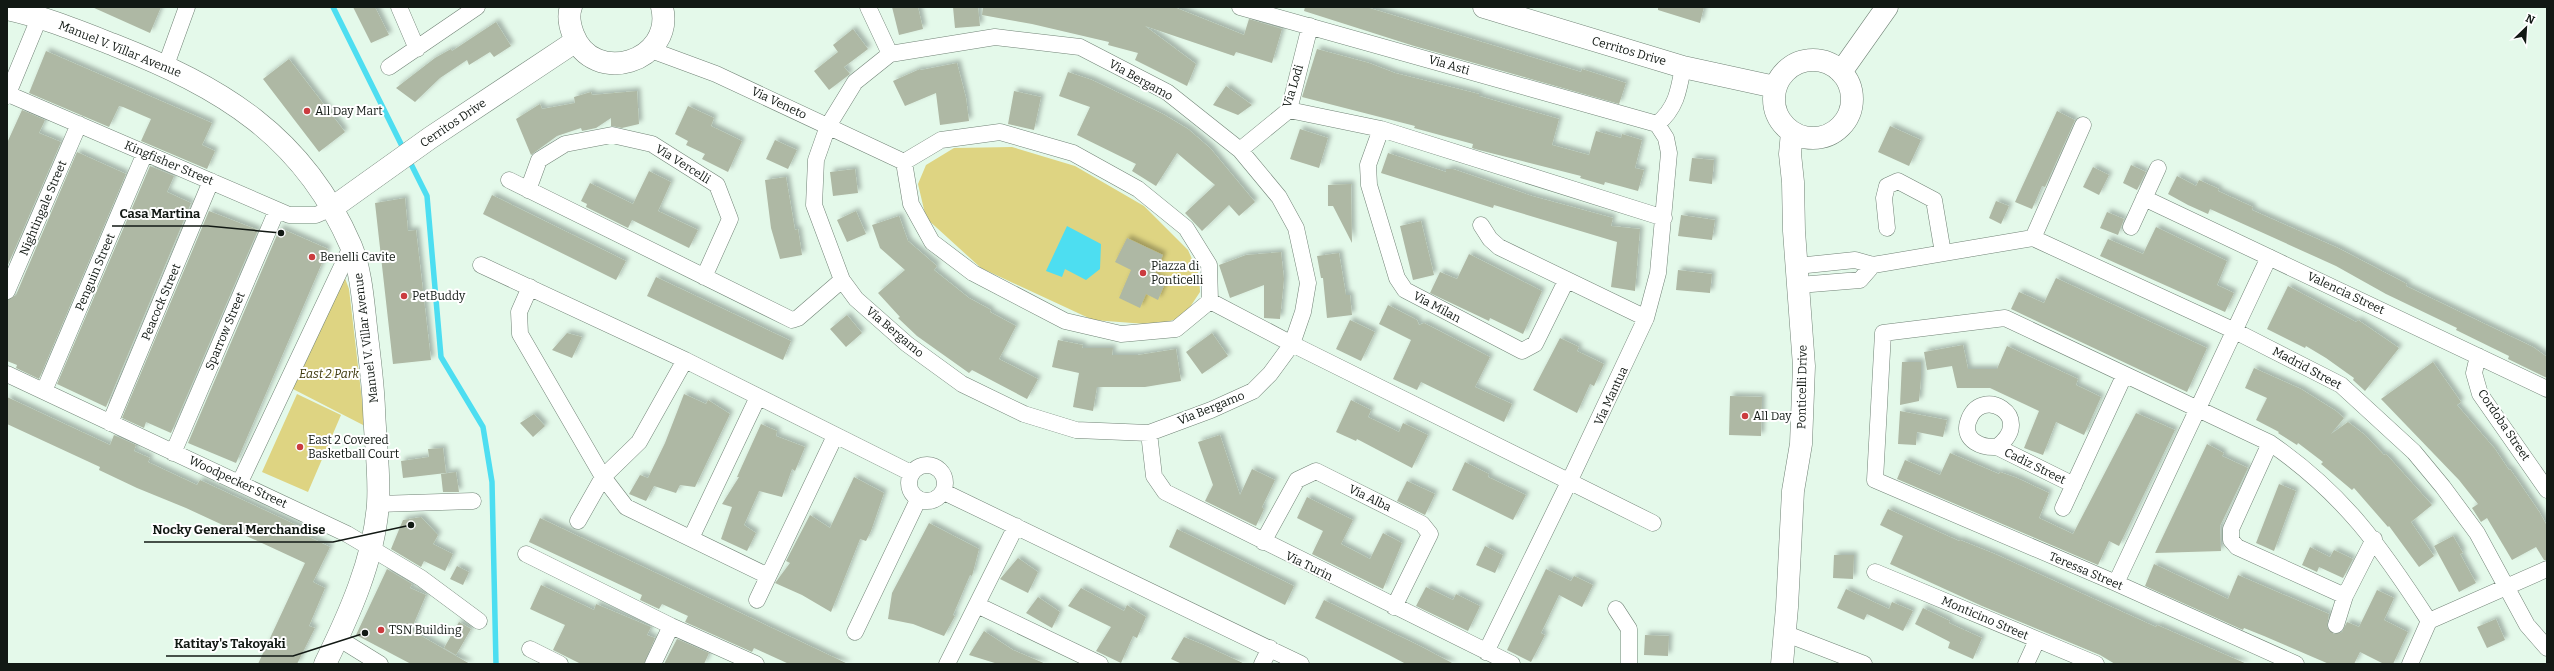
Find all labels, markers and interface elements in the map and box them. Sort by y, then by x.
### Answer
north arrow [2506,8,2546,48]
text: N [2523,12,2537,27]
street label: Manuel V. Villar Avenue [57,18,183,80]
street label: Cerritos Drive [1590,34,1668,68]
street label: Via Asti [1427,52,1472,78]
street label: Via Bergamo [1107,57,1175,103]
street label: Via Lodi [1280,62,1306,109]
street label: Via Veneto [749,84,809,122]
street label: Cerritos Drive [417,96,489,150]
place label: All Day Mart [315,104,383,118]
marker: All Day Mart [302,106,312,116]
street label: Kingfisher Street [122,138,216,188]
street label: Via Vercelli [653,142,713,187]
street label: Nightingale Street [17,158,70,258]
callout: Casa Martina [112,201,208,226]
text: Casa Martina [120,206,201,221]
street label: Penguin Street [72,231,118,313]
place label: Benelli Cavite [320,250,396,264]
marker: Benelli Cavite [307,252,317,262]
place label: Piazza di Ponticelli [1151,259,1204,287]
street label: Peacock Street [139,261,184,342]
marker: Piazza di Ponticelli [1138,268,1148,278]
street label: Valencia Street [2305,269,2387,317]
street label: Manuel V. Villar Avenue [351,272,381,404]
street label: Sparrow Street [202,289,248,372]
place label: PetBuddy [412,289,466,303]
street label: Via Milan [1411,289,1464,326]
marker: PetBuddy [399,291,409,301]
street label: Via Bergamo [863,304,927,360]
street label: Madrid Street [2270,344,2345,392]
street label: Ponticelli Drive [1794,345,1810,429]
street label: Via Mantua [1591,364,1631,428]
park label: East 2 Park [299,367,360,381]
street label: Cordoba Street [2475,387,2533,464]
street label: Via Bergamo [1176,388,1247,428]
place label: All Day [1753,409,1792,423]
marker: All Day [1740,411,1750,421]
place label: East 2 Covered Basketball Court [308,433,400,461]
marker: East 2 Covered Basketball Court [295,442,305,452]
street label: Cadiz Street [2002,445,2069,487]
street label: Woodpecker Street [187,453,290,511]
street label: Via Alba [1346,482,1394,514]
callout: Nocky General Merchandise [144,517,333,542]
text: Nocky General Merchandise [152,522,326,537]
street label: Via Turin [1283,549,1335,584]
street label: Teressa Street [2047,549,2126,593]
street label: Monticino Street [1939,593,2031,643]
place label: TSN Building [389,623,462,637]
marker: TSN Building [376,625,386,635]
callout: Katitay's Takoyaki [166,631,293,656]
text: Katitay's Takoyaki [174,636,286,651]

